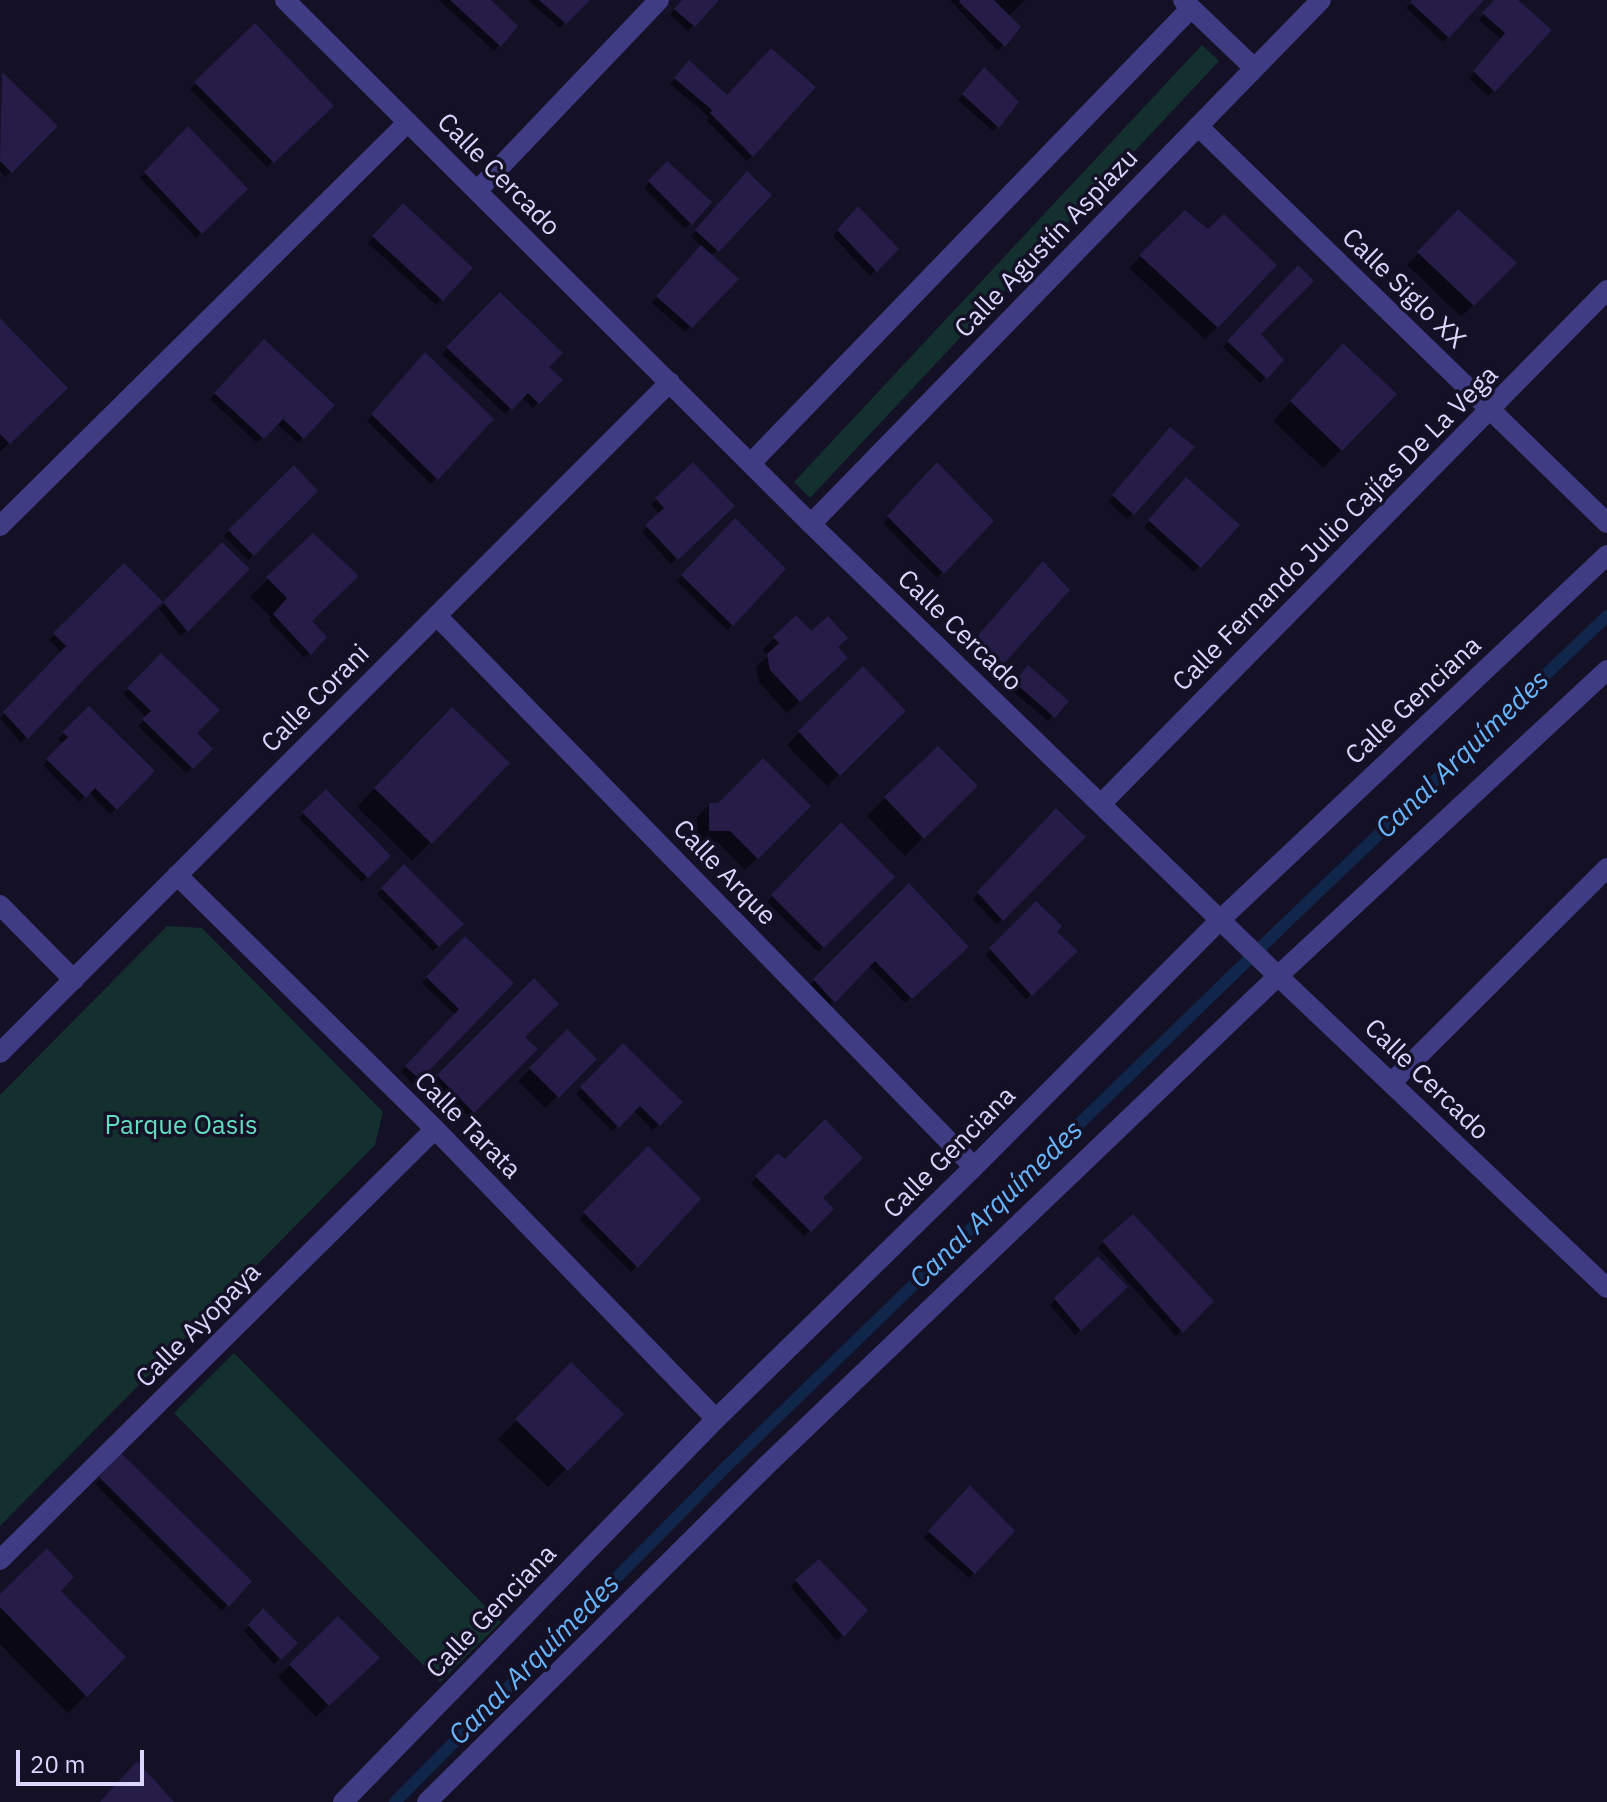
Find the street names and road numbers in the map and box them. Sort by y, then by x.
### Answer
street label: Calle Cercado [430,107,566,243]
street label: Calle Agustín Aspiazu [949,143,1145,345]
street label: Calle Siglo XX [1335,222,1471,356]
street label: Calle Fernando Julio Cajías De La Vega [1167,360,1505,698]
street label: Calle Cercado [890,564,1028,698]
street label: Calle Genciana [1340,630,1488,772]
street label: Calle Corani [256,639,376,759]
street label: Calle Arque [666,814,782,932]
street label: Calle Cercado [1357,1013,1495,1147]
street label: Calle Tarata [407,1066,527,1186]
street label: Calle Genciana [878,1081,1022,1225]
street label: Calle Ayopaya [130,1257,268,1395]
street label: Calle Genciana [420,1539,564,1685]

